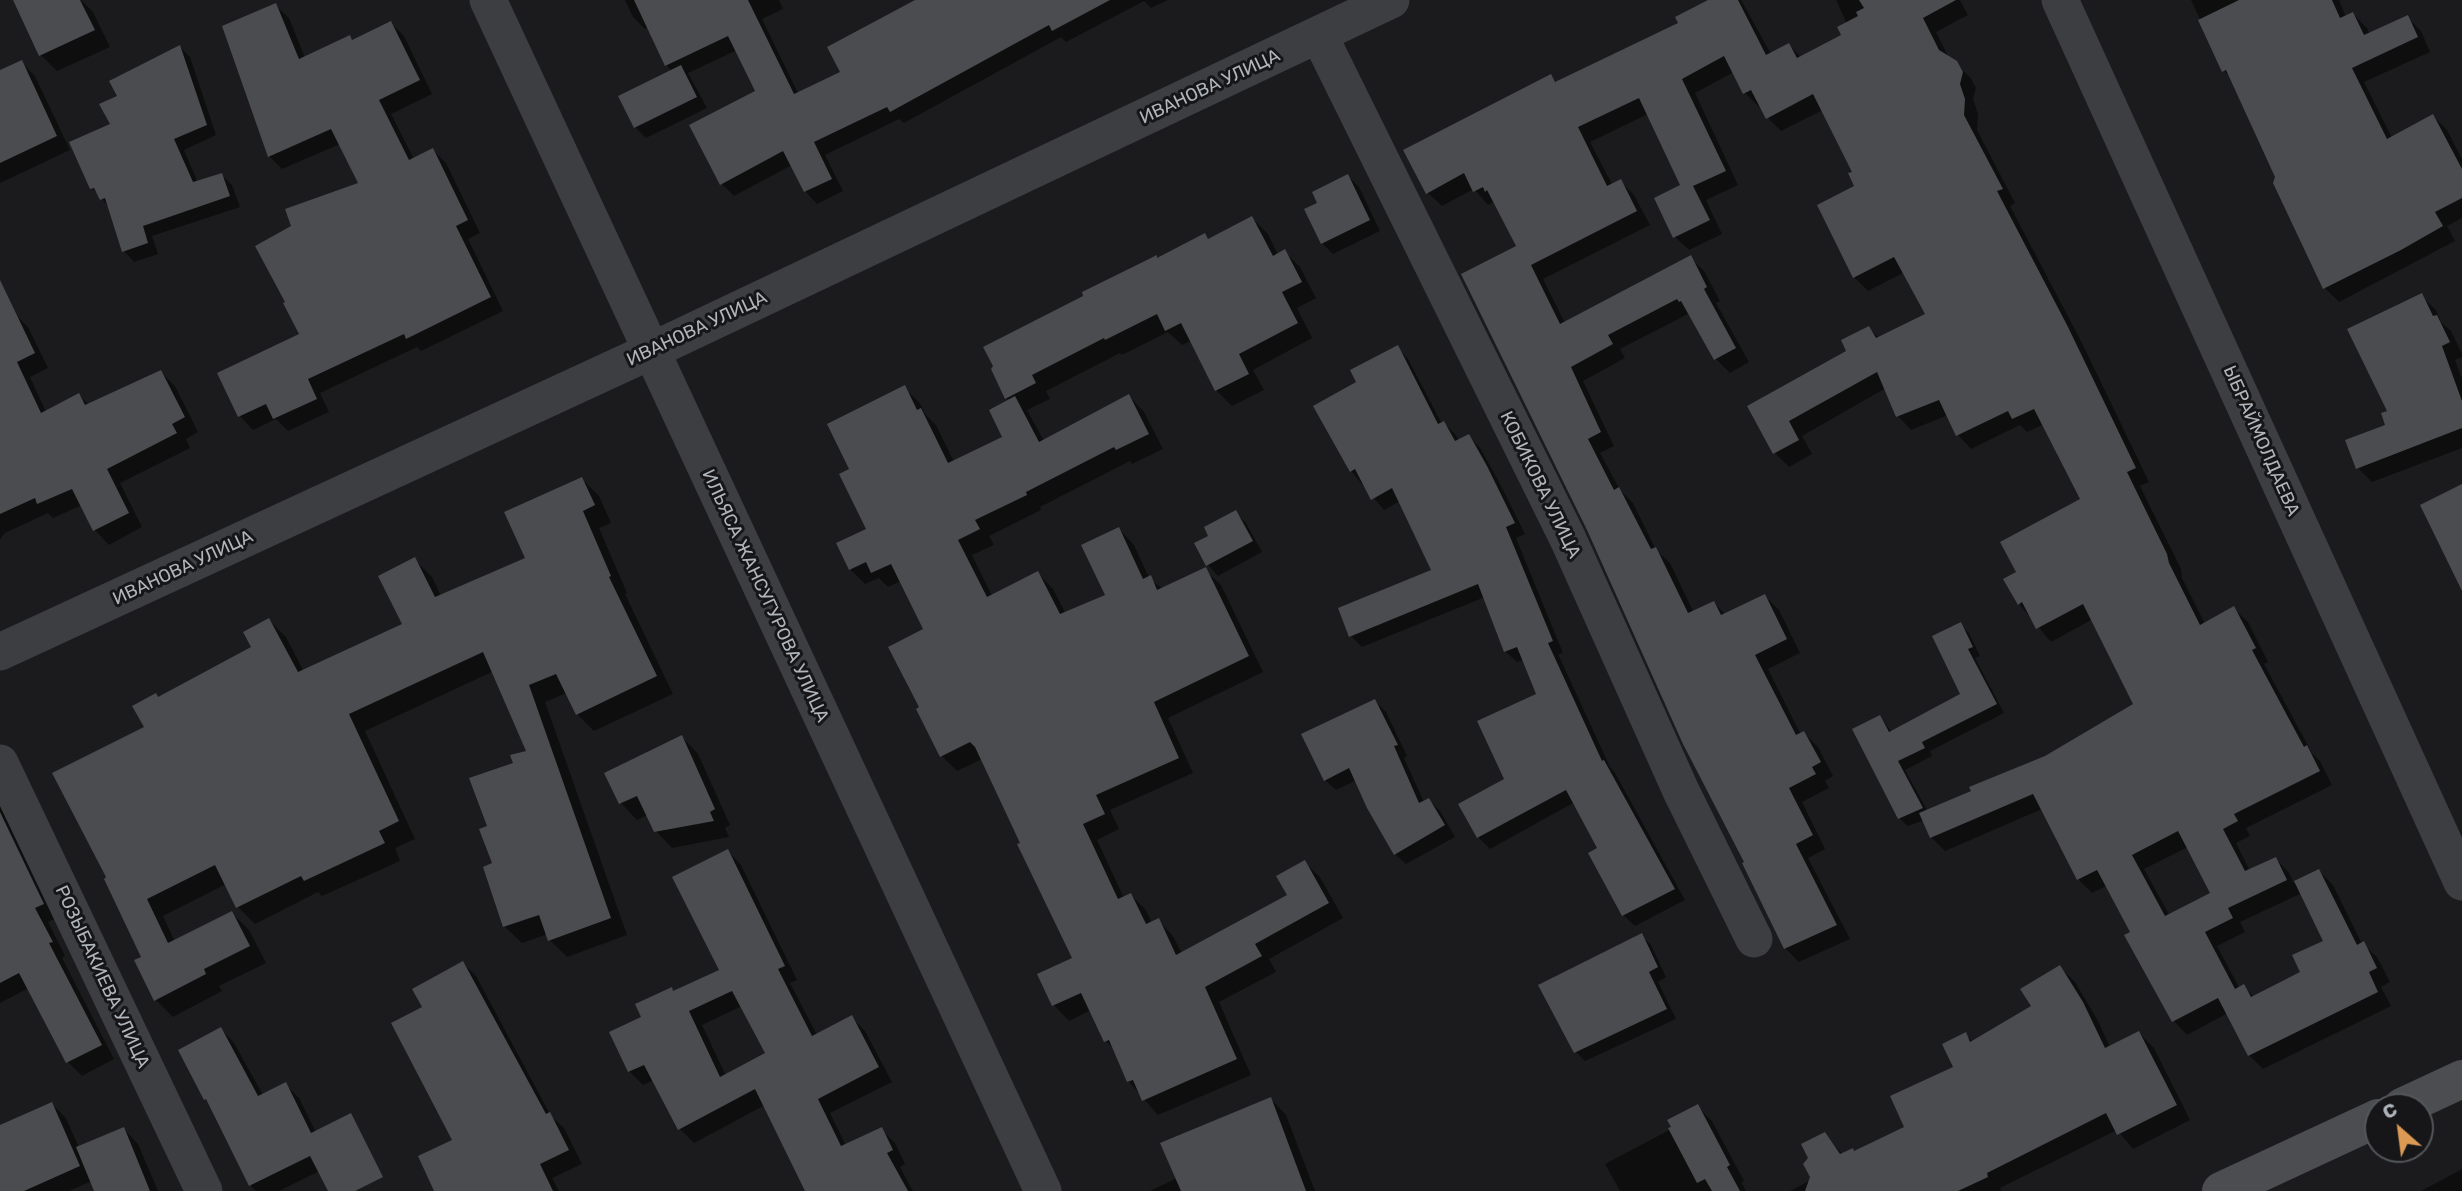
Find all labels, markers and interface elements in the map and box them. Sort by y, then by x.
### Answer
street label: ИВАНОВА УЛИЦА [1136,45,1284,129]
street label: ИВАНОВА УЛИЦА [623,287,771,371]
street label: ЫБРАЙМОЛДАЕВА [2218,363,2304,519]
street label: КОБИКОВА УЛИЦА [1495,408,1585,562]
street label: ИЛЬЯСА ЖАНСУГУРОВА УЛИЦА [697,466,833,726]
street label: ИВАНОВА УЛИЦА [109,526,257,610]
street label: РОЗЫБАКИЕВА УЛИЦА [50,882,154,1072]
north arrow [2364,1093,2434,1163]
text: С [2379,1097,2401,1124]

